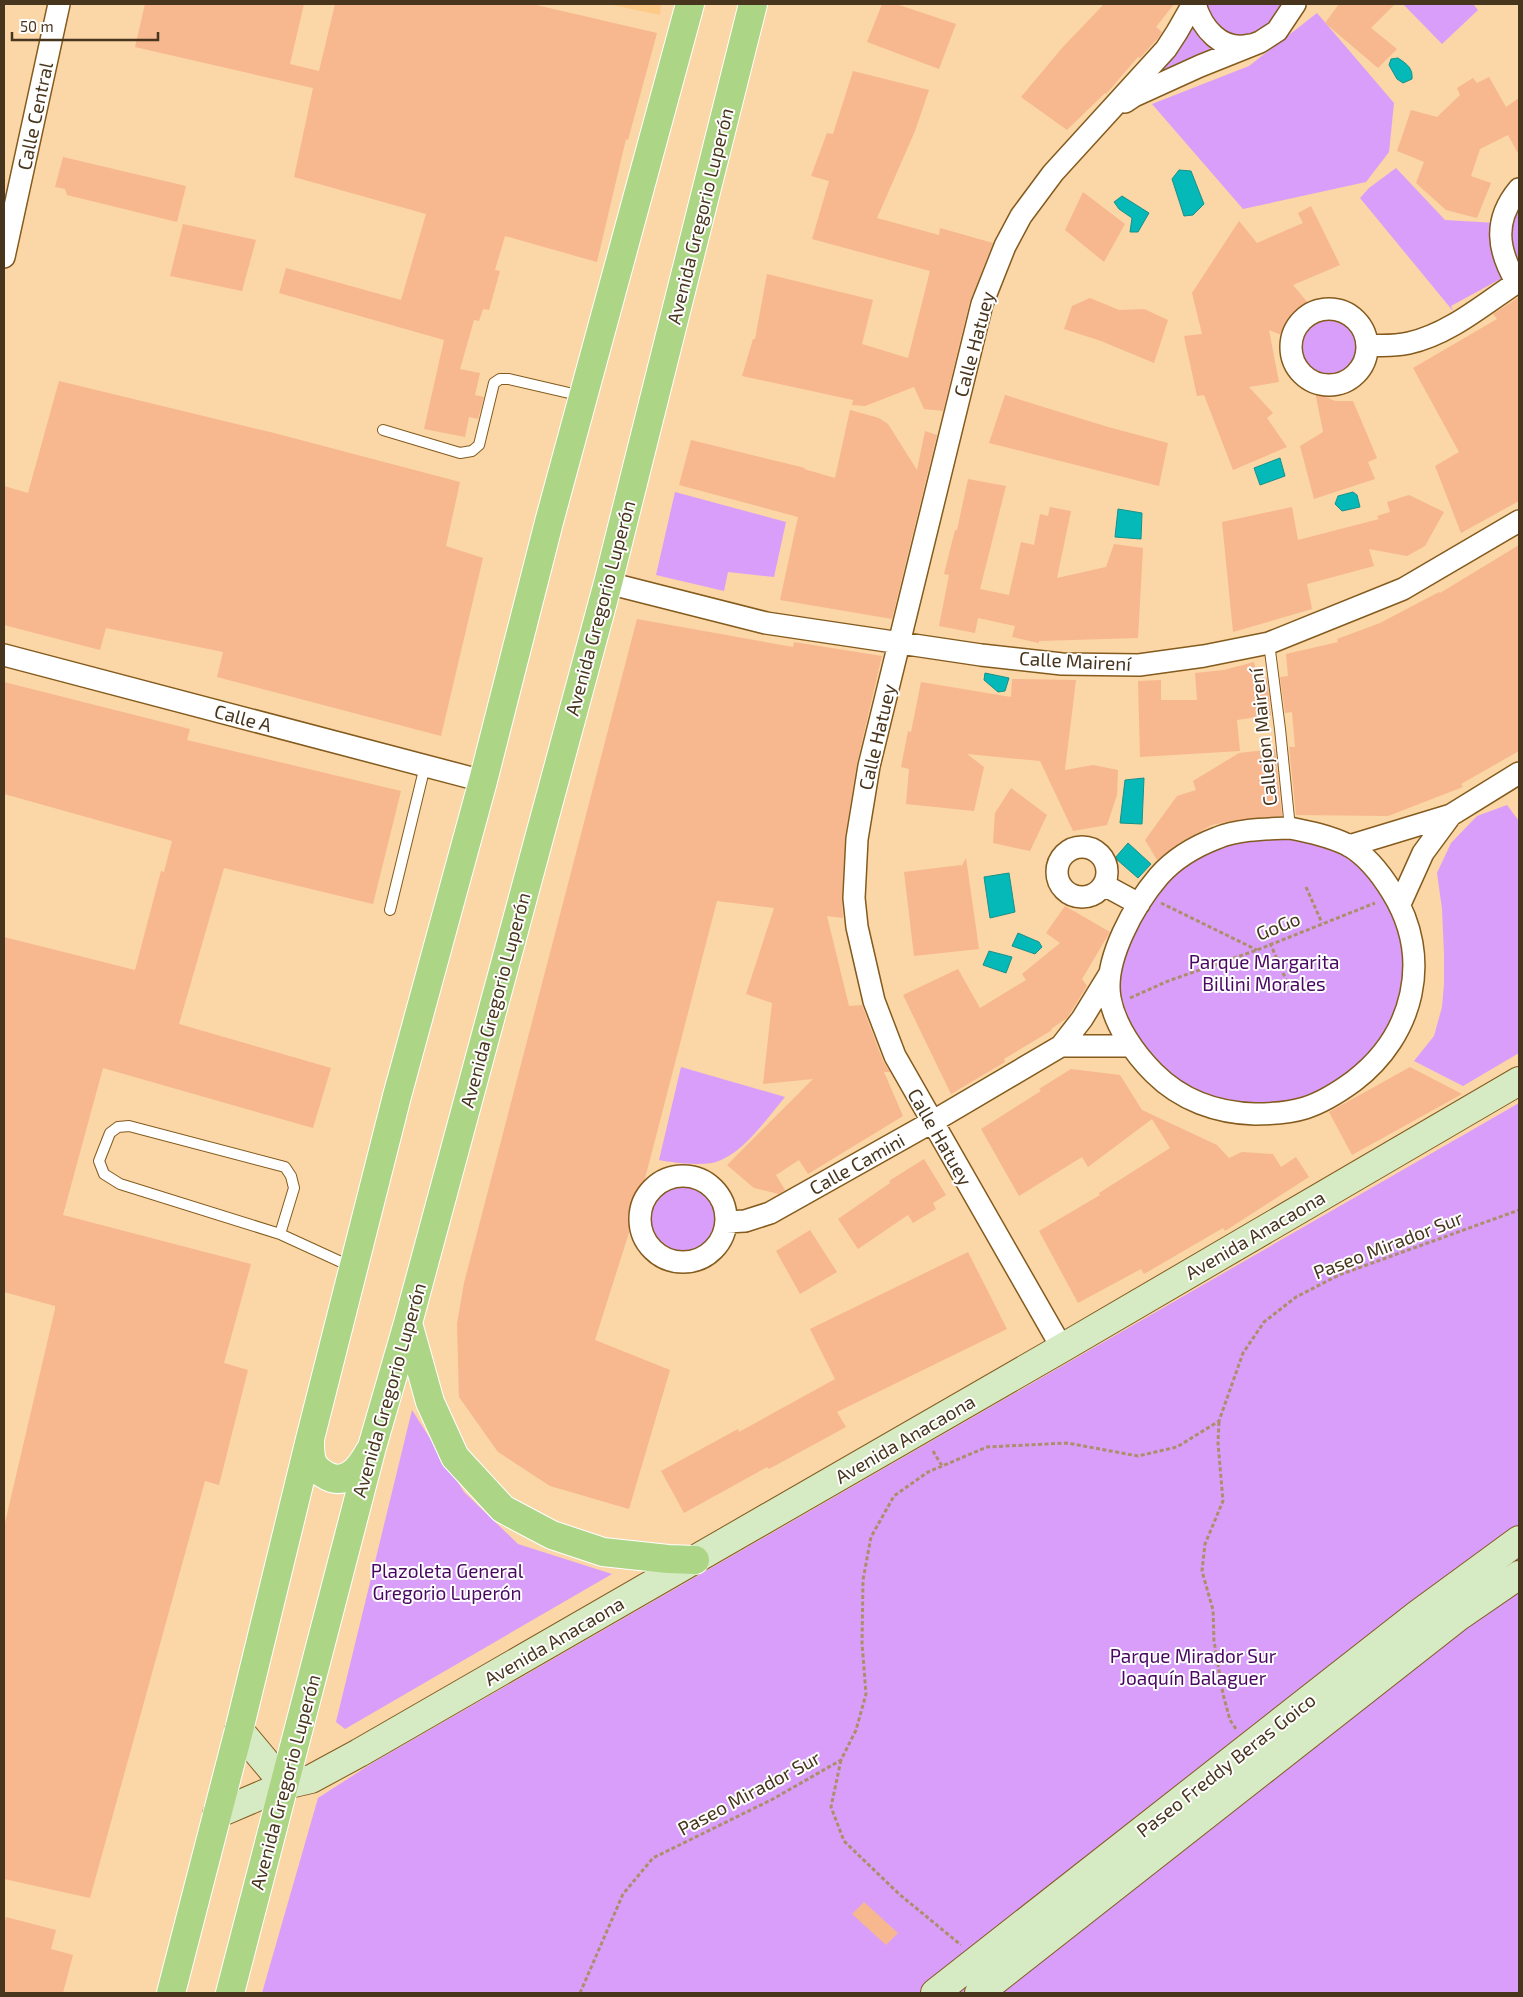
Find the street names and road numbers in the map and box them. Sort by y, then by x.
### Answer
street label: Calle Central [12,59,57,172]
street label: Avenida Gregorio Luperón [661,105,738,326]
street label: Calle Hatuey [948,289,999,399]
street label: Avenida Gregorio Luperón [560,498,639,718]
street label: Calle Mairení [1018,646,1133,675]
street label: Callejon Mairení [1244,666,1281,807]
street label: Calle Hatuey [853,681,900,792]
street label: Calle A [212,699,274,736]
street label: Avenida Gregorio Luperón [455,890,534,1110]
street label: GoGo [1252,906,1303,945]
street label: Calle Hatuey [903,1084,977,1189]
street label: Calle Camini [805,1128,908,1199]
street label: Avenida Anacaona [1181,1185,1329,1284]
street label: Paseo Mirador Sur [1310,1205,1466,1284]
street label: Avenida Gregorio Luperón [347,1280,430,1500]
street label: Avenida Anacaona [831,1389,979,1488]
street label: Avenida Anacaona [480,1591,628,1690]
street label: Avenida Gregorio Luperón [245,1672,324,1892]
street label: Paseo Freddy Beras Goico [1132,1688,1320,1842]
street label: Paseo Mirador Sur [674,1745,824,1840]

